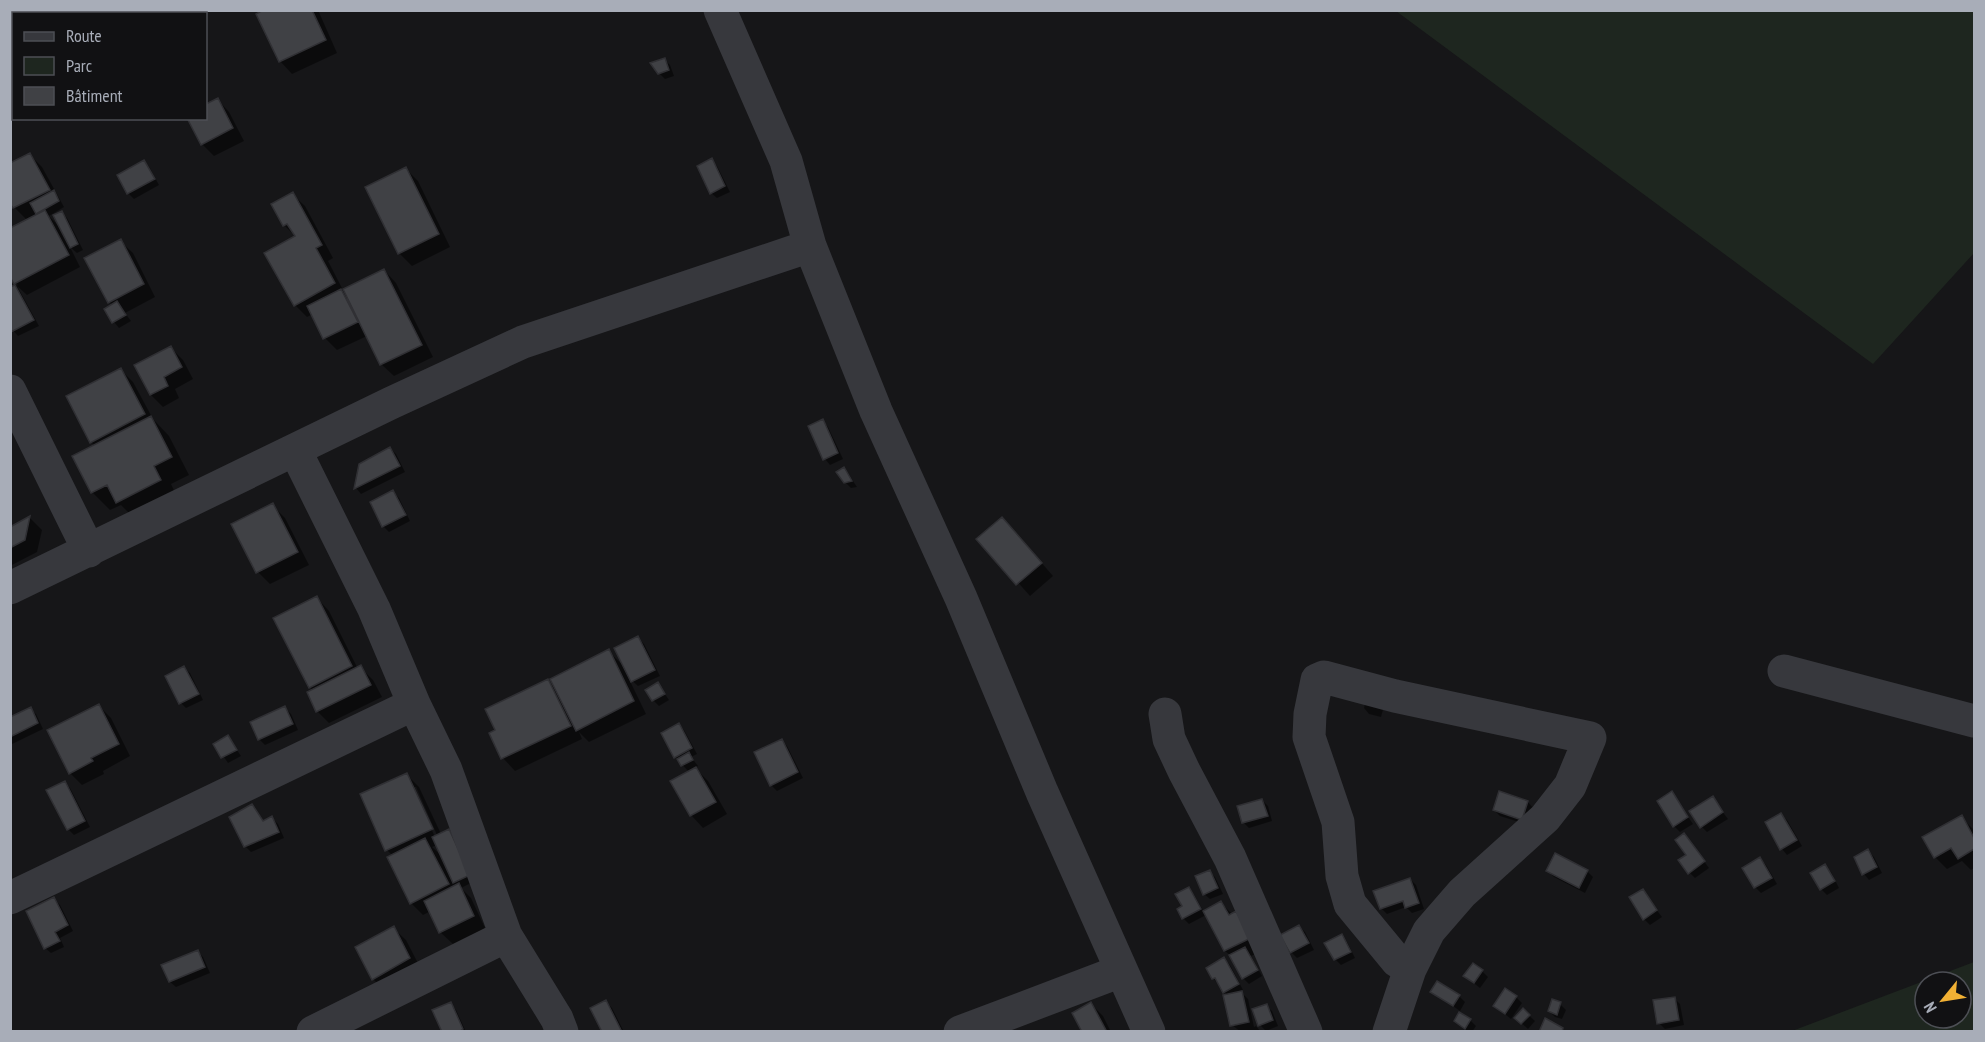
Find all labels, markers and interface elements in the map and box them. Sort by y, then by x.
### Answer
legend [12,12,207,120]
text: Route [66,24,102,47]
text: Parc [66,54,93,77]
text: Bâtiment [66,84,123,107]
north arrow [1913,970,1973,1030]
text: N [1919,999,1941,1016]

